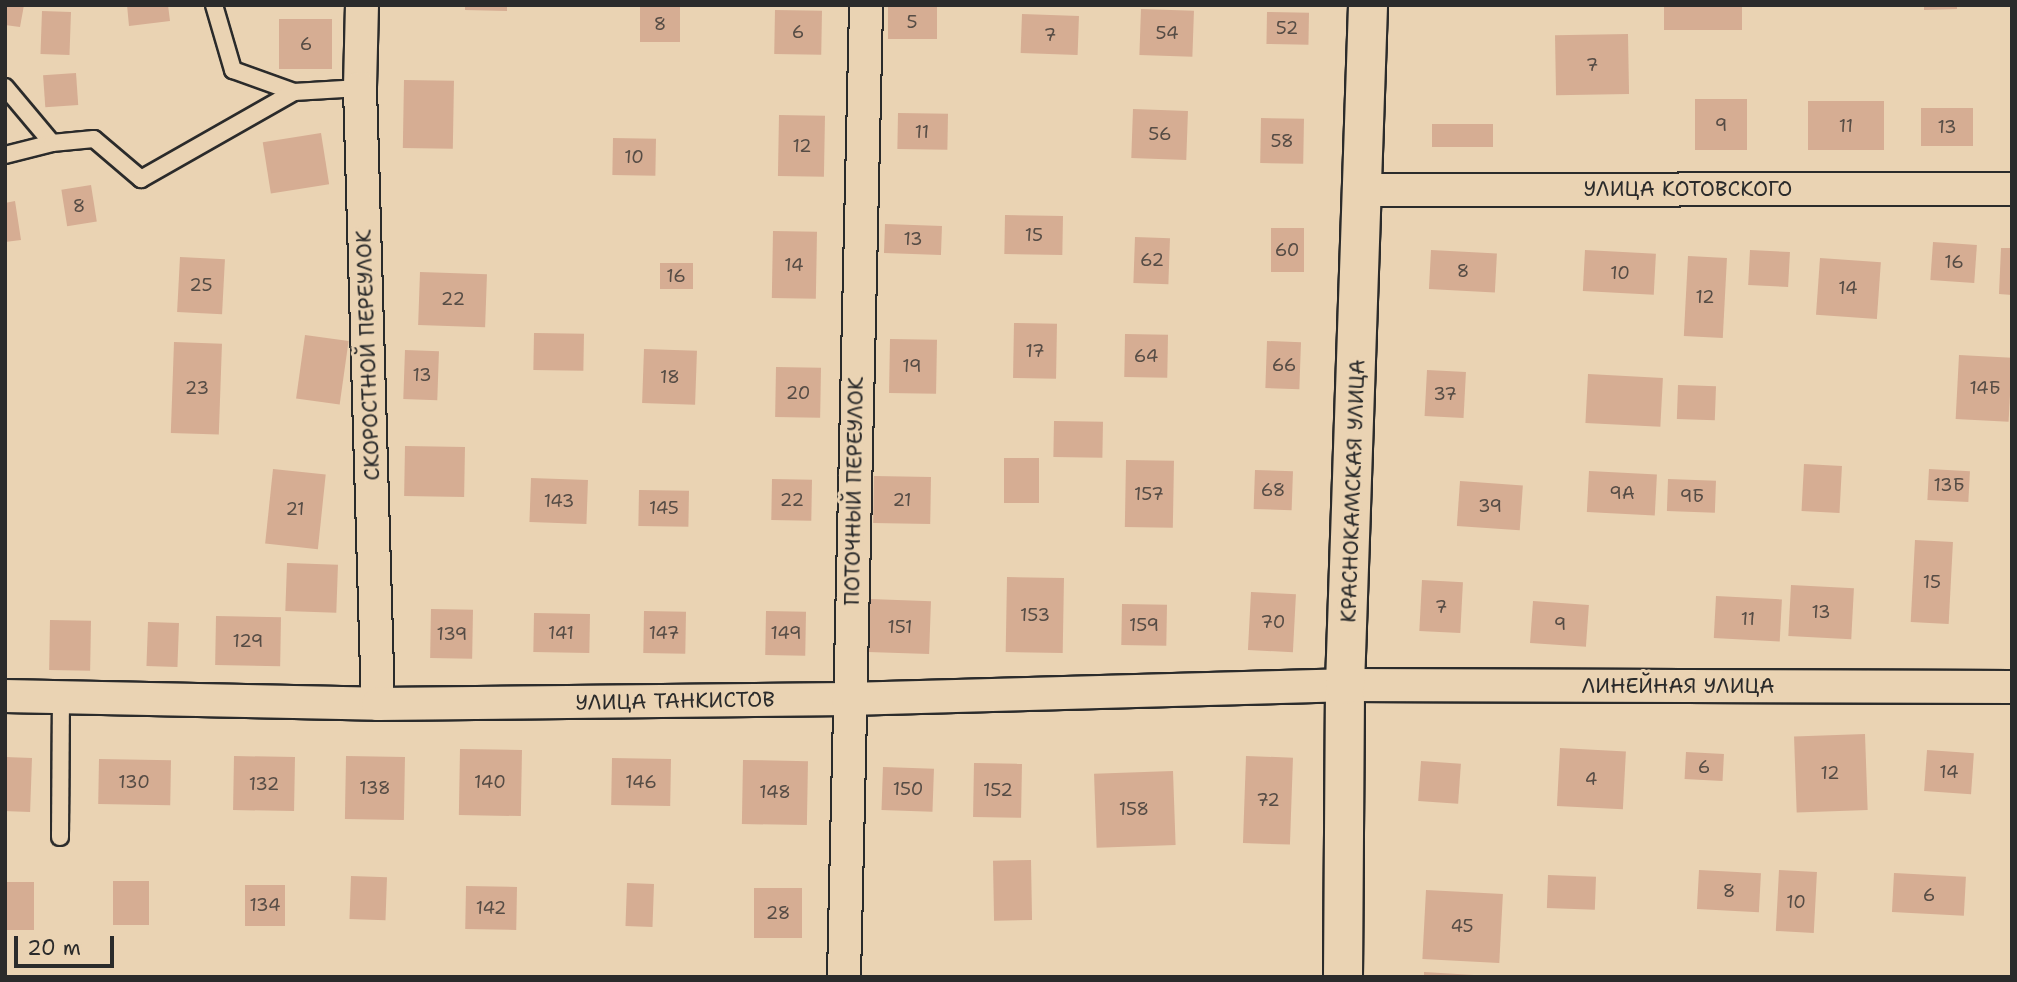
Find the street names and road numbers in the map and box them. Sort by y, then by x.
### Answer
street label: УЛИЦА КОТОВСКОГО [1584,176,1792,202]
street label: СКОРОСТНОЙ ПЕРЕУЛОК [351,229,385,481]
street label: КРАСНОКАМСКАЯ УЛИЦА [1336,359,1370,623]
street label: ПОТОЧНЫЙ ПЕРЕУЛОК [839,376,869,606]
street label: ЛИНЕЙНАЯ УЛИЦА [1581,673,1775,699]
street label: УЛИЦА ТАНКИСТОВ [575,687,775,715]

